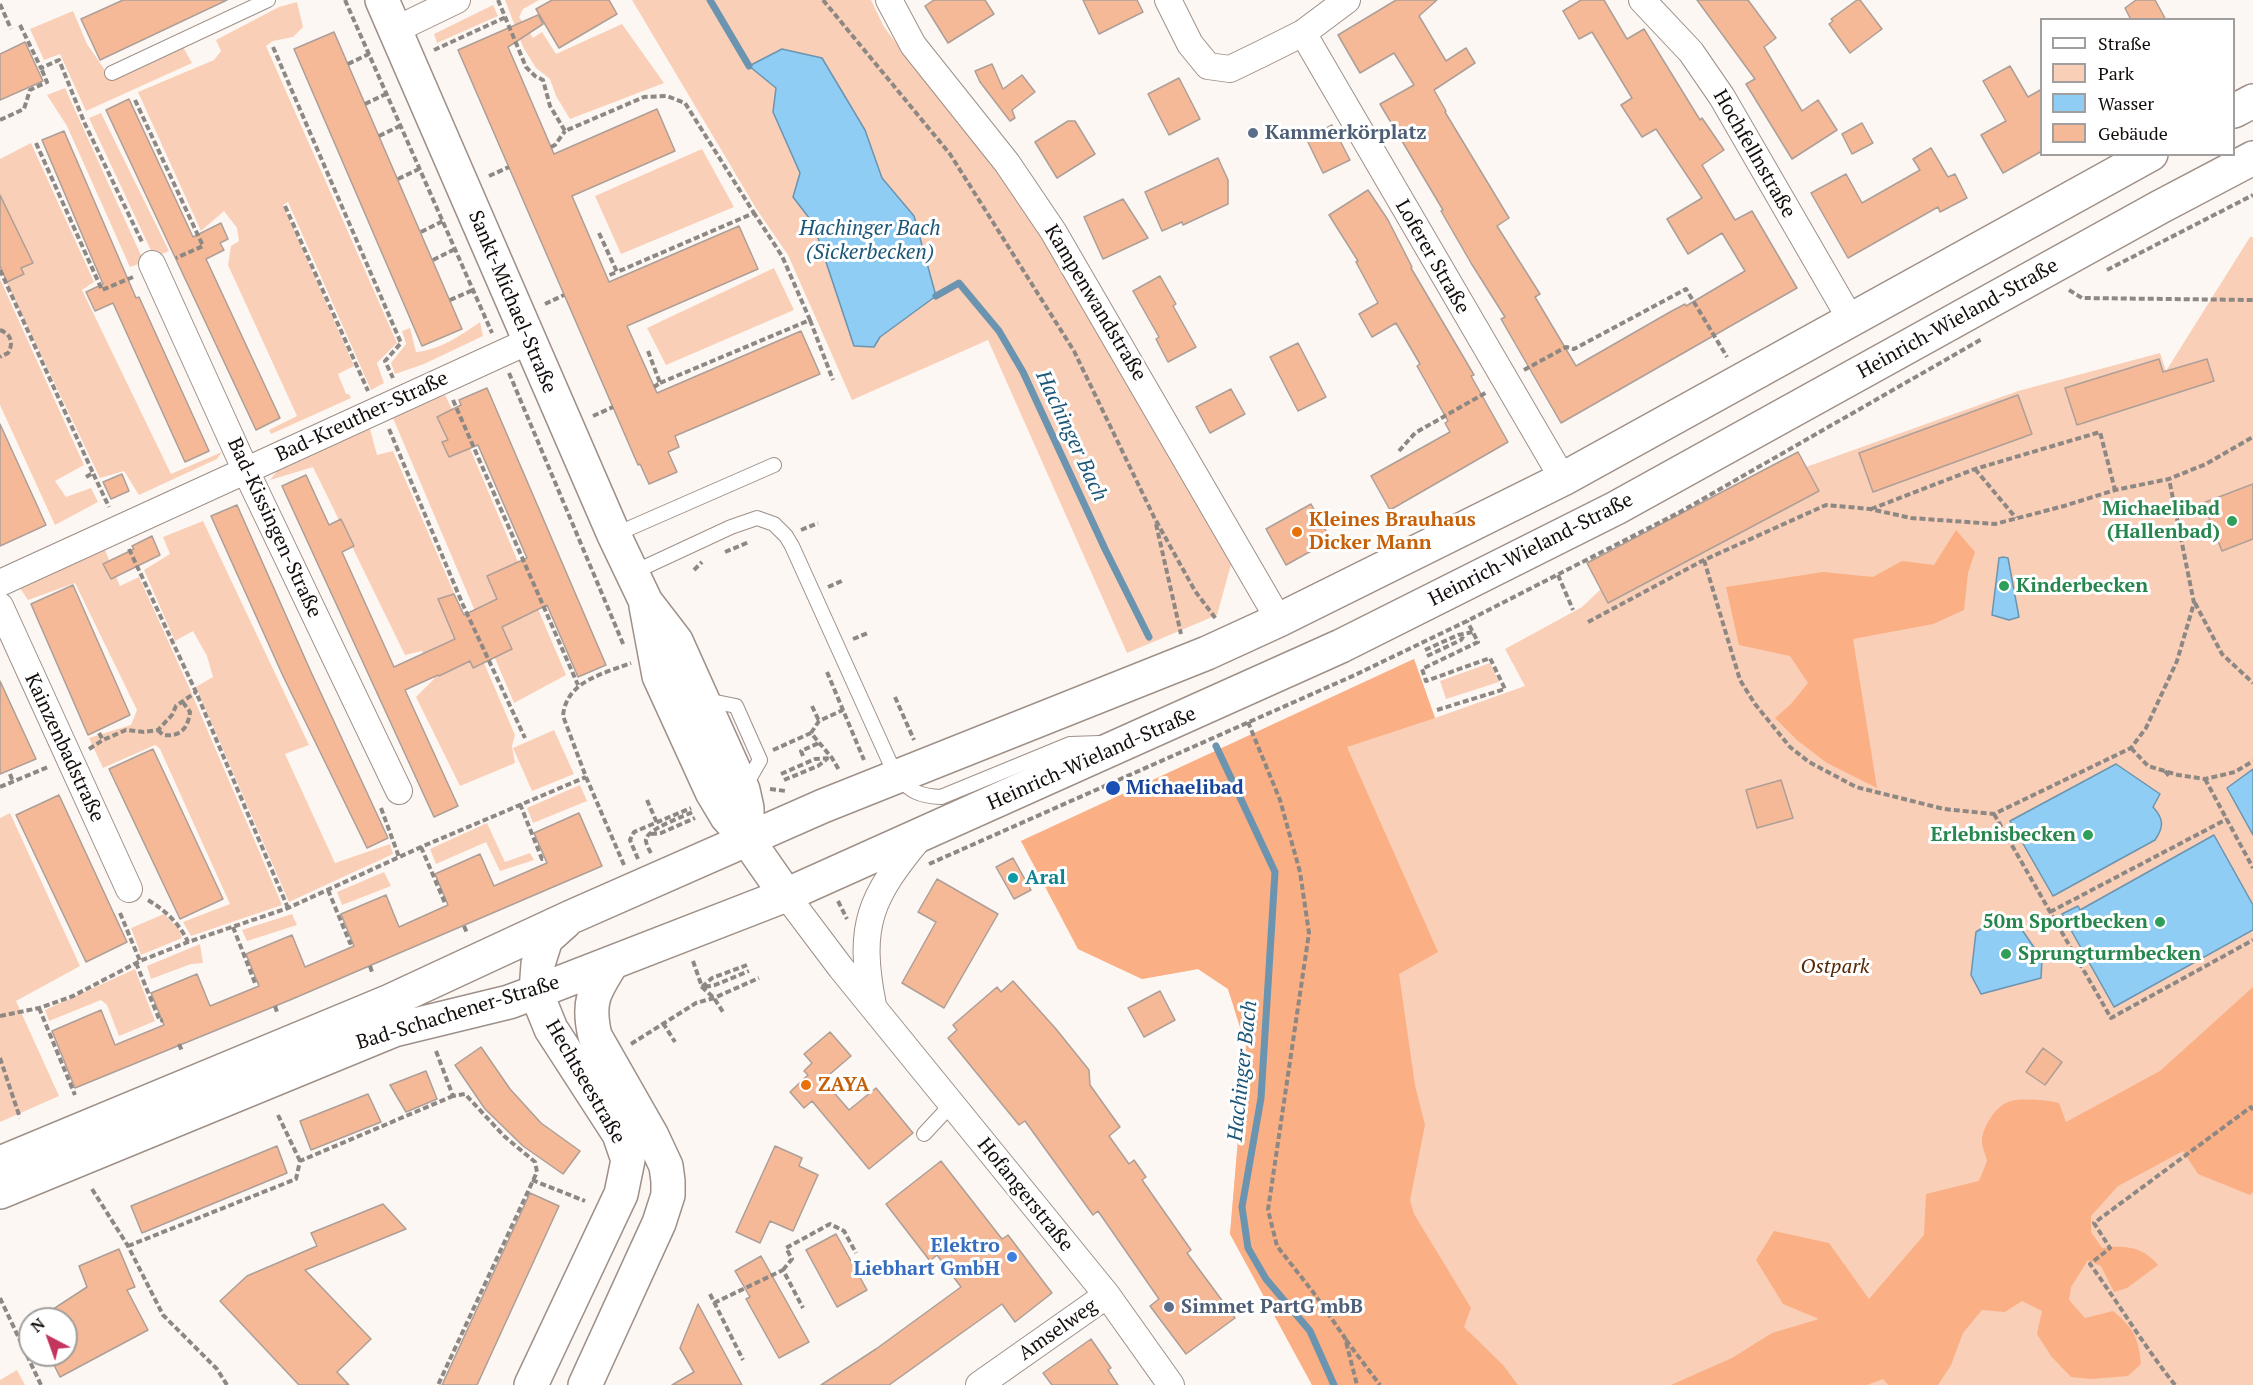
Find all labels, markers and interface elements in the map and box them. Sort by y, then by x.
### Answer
legend [2040,18,2235,156]
text: Straße [2098,31,2151,55]
text: Park [2098,61,2134,85]
street label: Hochfellnstraße [1708,86,1800,222]
text: Wasser [2098,91,2154,115]
place label: Kammerkörplatz [1265,121,1427,145]
text: Gebäude [2098,121,2168,145]
marker: Kammerkörplatz [1246,126,1260,140]
street label: Loferer Straße [1390,196,1474,318]
street label: Sankt-Michael-Straße [463,207,561,397]
water label: Hachinger Bach (Sickerbecken) [799,216,941,266]
street label: Kampenwandstraße [1039,221,1151,385]
street label: Heinrich-Wieland-Straße [1853,254,2063,384]
street label: Bad-Kreuther-Straße [272,367,452,467]
water label: Hachinger Bach [1030,367,1112,505]
street label: Bad-Kissingen-Straße [222,434,326,622]
street label: Heinrich-Wieland-Straße [1425,488,1637,612]
place label: Michaelibad (Hallenbad) [2102,497,2220,544]
place label: Kleines Brauhaus Dicker Mann [1309,508,1476,555]
marker: Michaelibad (Hallenbad) [2225,514,2239,528]
marker: Kleines Brauhaus Dicker Mann [1290,525,1304,539]
place label: Kinderbecken [2016,574,2148,598]
marker: Kinderbecken [1997,579,2011,593]
street label: Kainzenbadstraße [19,670,109,826]
street label: Heinrich-Wieland-Straße [984,702,1200,816]
place label: Michaelibad [1126,776,1244,800]
marker: Michaelibad [1104,779,1122,797]
place label: Erlebnisbecken [1930,823,2076,847]
marker: Erlebnisbecken [2081,828,2095,842]
place label: Aral [1025,866,1066,890]
marker: Aral [1006,871,1020,885]
place label: 50m Sportbecken [1983,910,2148,934]
marker: 50m Sportbecken [2153,915,2167,929]
place label: Sprungturmbecken [2018,942,2201,966]
marker: Sprungturmbecken [1999,947,2013,961]
park label: Ostpark [1801,955,1869,979]
street label: Bad-Schachener-Straße [354,971,562,1055]
water label: Hachinger Bach [1223,999,1263,1143]
street label: Hechtseestraße [540,1016,630,1148]
place label: ZAYA [818,1073,869,1097]
marker: ZAYA [799,1078,813,1092]
street label: Hofangerstraße [972,1133,1078,1257]
place label: Elektro Liebhart GmbH [853,1234,1000,1281]
marker: Elektro Liebhart GmbH [1005,1250,1019,1264]
street label: Amselweg [1014,1294,1102,1366]
place label: Simmet PartG mbB [1181,1295,1363,1319]
marker: Simmet PartG mbB [1162,1300,1176,1314]
north arrow [18,1307,78,1367]
text: N [26,1313,49,1337]

